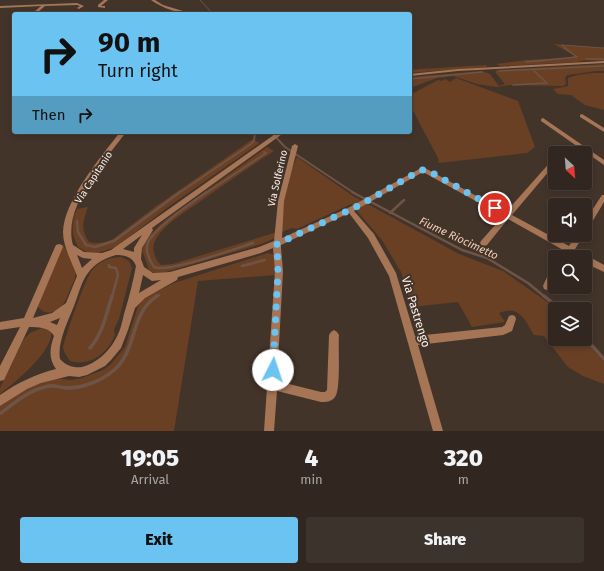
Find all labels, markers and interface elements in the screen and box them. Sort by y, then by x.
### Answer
text: 90 m [98,26,160,59]
icon: right [32,28,84,80]
text: Turn right [98,60,178,82]
icon: right [74,104,96,126]
text: Then [32,106,66,124]
north arrow [548,146,592,190]
map controls [548,146,592,346]
street label: Via Capitanio [73,149,115,206]
street label: Via Solferino [266,149,290,208]
pin [478,191,512,225]
icon: arrive [484,197,506,219]
button: sound [548,198,592,242]
water label: Fiume Riocimetto [417,215,500,262]
button: search [548,250,592,294]
street label: Via Pastrengo [399,275,433,349]
button: layers [548,302,592,346]
position arrow [252,349,294,391]
text: 19:05 [121,444,179,472]
text: 4 [305,444,318,472]
text: 320 [444,444,483,472]
text: Arrival [131,472,169,487]
text: min [300,472,323,487]
text: m [458,472,469,487]
button: Exit [20,517,298,563]
button: Share [306,517,584,563]

